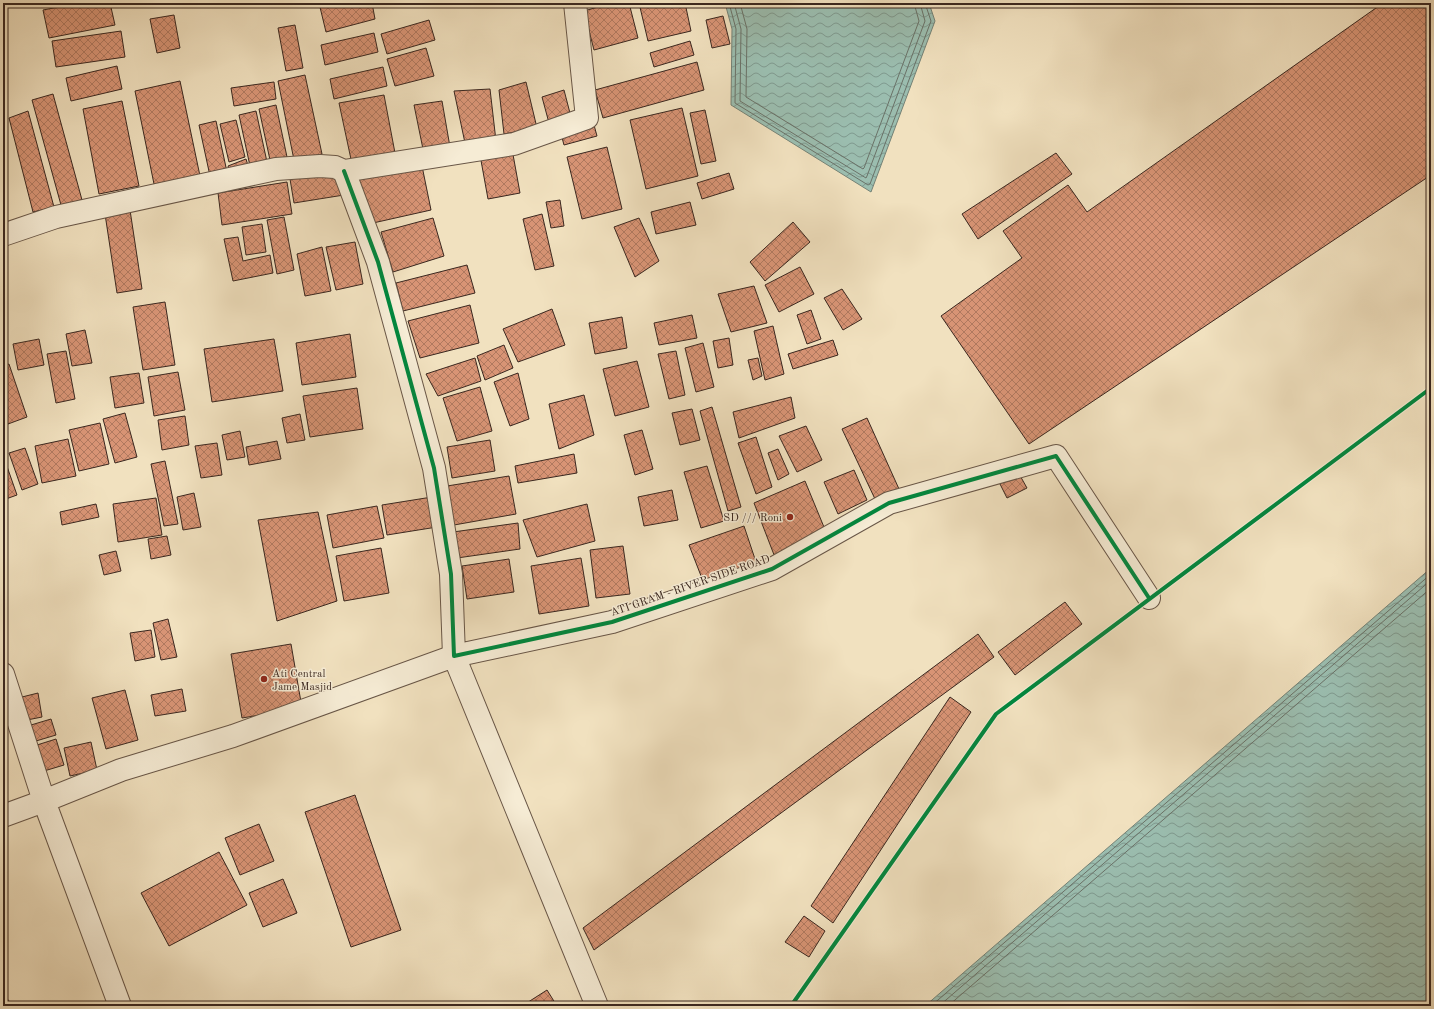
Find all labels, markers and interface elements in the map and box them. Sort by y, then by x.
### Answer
marker: SD /// Roni [785,512,795,522]
place label: SD /// Roni [723,513,782,524]
street label: ATI GRAM - RIVER SIDE ROAD [609,554,772,619]
place label: Ati Central Jame Masjid [272,669,332,693]
marker: Ati Central Jame Masjid [259,674,269,684]

